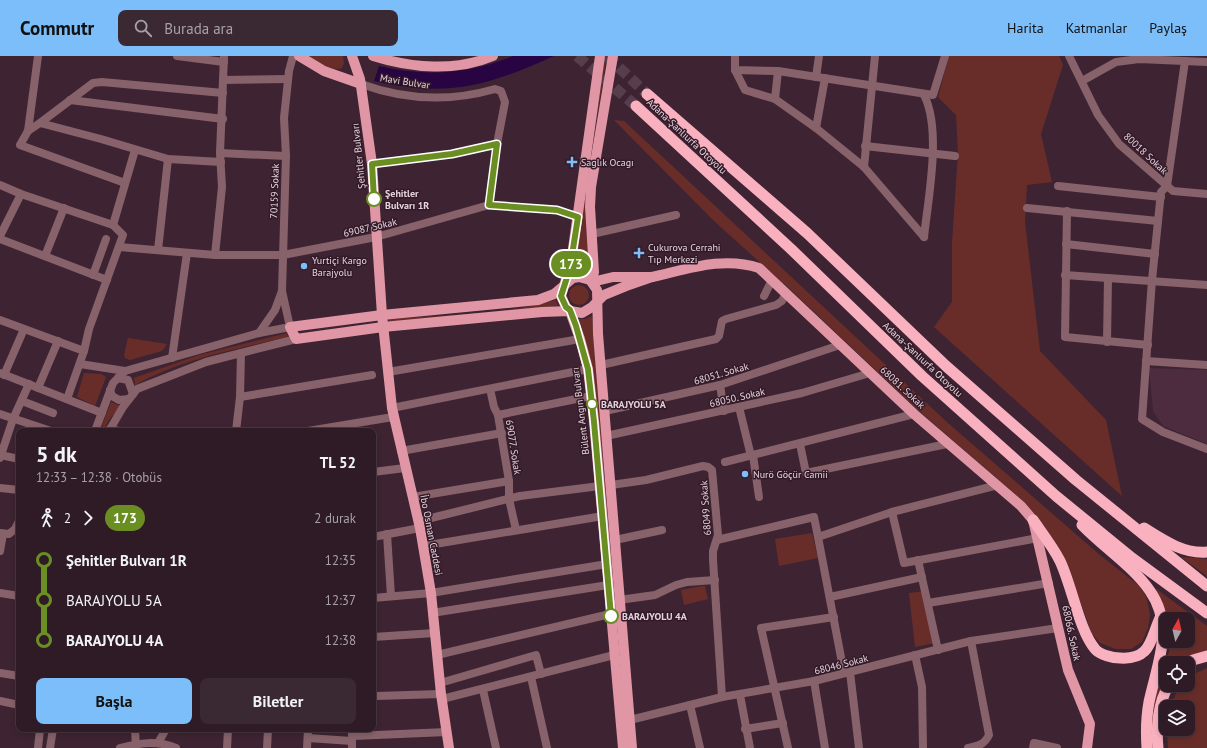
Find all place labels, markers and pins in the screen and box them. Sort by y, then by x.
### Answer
marker: Saglık Ocagı [566,156,578,168]
place label: Saglık Ocagı [581,156,634,169]
place label: Şehitler Bulvarı 1R [385,187,429,212]
marker: Şehitler Bulvarı 1R [366,191,382,207]
place label: Cukurova Cerrahi Tıp Merkezi [648,241,721,266]
marker: Cukurova Cerrahi Tıp Merkezi [633,247,645,259]
place label: Yurtiçi Kargo Barajyolu [312,254,367,279]
marker: Yurtiçi Kargo Barajyolu [299,261,309,271]
marker: BARAJYOLU 5A [586,398,598,410]
place label: BARAJYOLU 5A [601,398,667,411]
place label: Nurö Göçür Camii [753,468,828,481]
marker: Nurö Göçür Camii [740,469,750,479]
marker: BARAJYOLU 4A [603,608,619,624]
place label: BARAJYOLU 4A [622,610,688,623]

